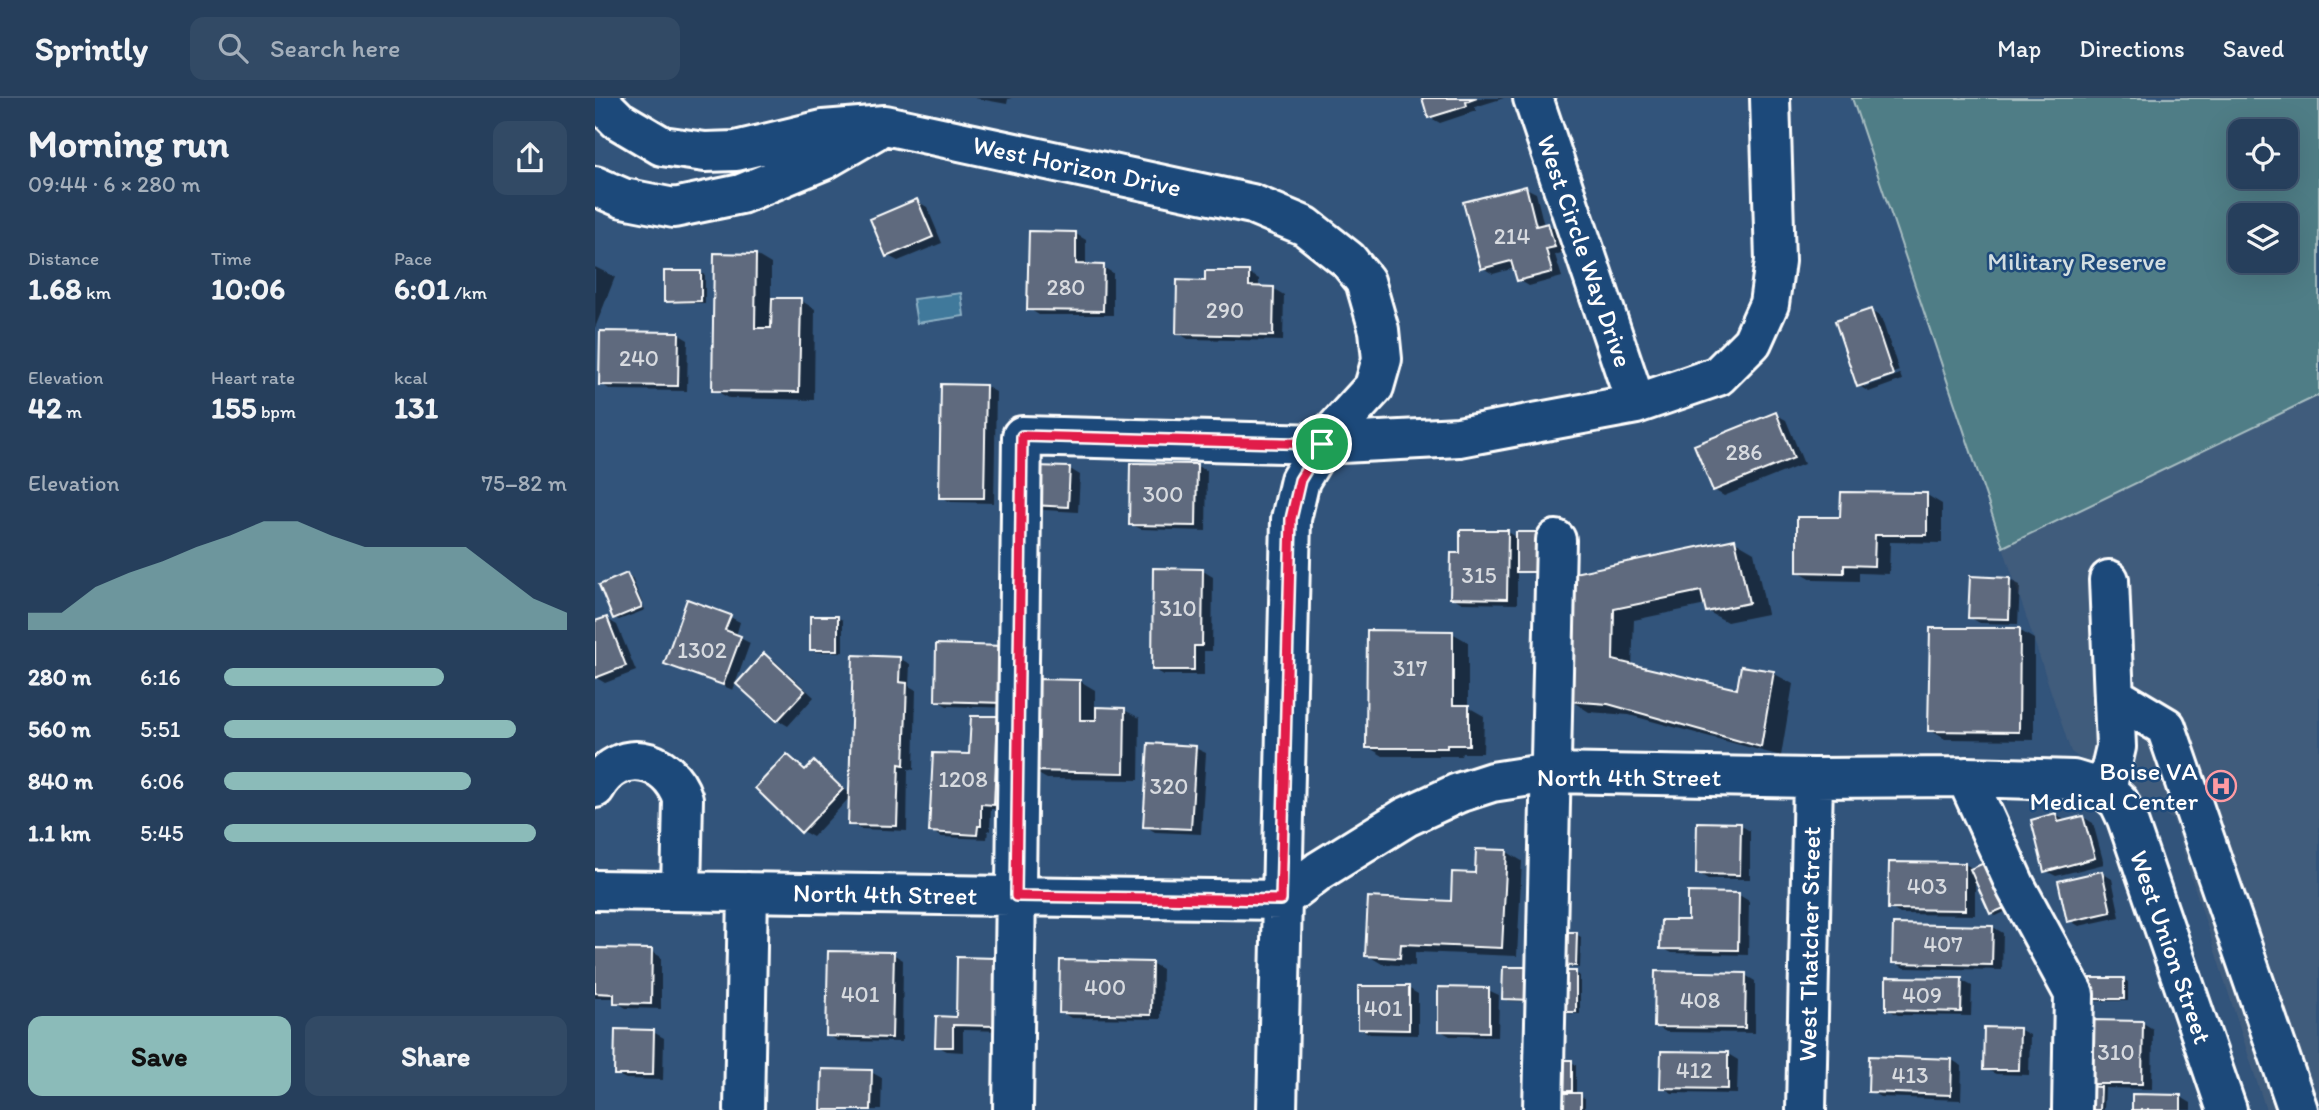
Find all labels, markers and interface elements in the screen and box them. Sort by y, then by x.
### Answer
search box [190,17,680,80]
text: Sprintly [35,29,148,68]
icon: search [214,29,252,67]
text: Search here [270,32,400,64]
text: Map [1997,34,2041,63]
text: Directions [2079,34,2185,63]
text: Saved [2223,34,2284,63]
map controls [2228,119,2298,273]
button: locate [2228,119,2298,189]
text: Morning run [28,121,229,167]
button: share [493,121,567,195]
street label: West Horizon Drive [970,128,1184,204]
street label: West Circle Way Drive [1530,131,1640,371]
text: 09:44 · 6 × 280 m [28,170,201,198]
button: layers [2228,203,2298,273]
house number: 214 [1494,222,1530,250]
park label: Military Reserve [1987,245,2167,277]
text: Distance [28,247,99,270]
text: Time [211,247,252,270]
text: Pace [394,247,432,270]
text: 1.68 [28,270,82,307]
text: 10:06 [211,270,285,307]
text: 6:01 [394,270,450,307]
house number: 280 [1047,273,1085,301]
text: km [82,281,111,304]
text: /km [450,281,487,304]
house number: 290 [1206,296,1244,324]
house number: 240 [619,344,659,372]
text: Elevation [28,366,104,389]
text: Heart rate [211,366,295,389]
text: kcal [394,366,428,389]
text: 42 [28,389,62,426]
text: 155 [211,389,256,426]
text: 131 [394,389,438,426]
text: m [62,400,82,423]
text: bpm [256,400,296,423]
pin [1292,414,1352,474]
icon: arrive [1303,425,1341,463]
house number: 286 [1726,438,1762,466]
text: Elevation [28,469,119,497]
text: 75–82 m [481,469,567,497]
house number: 300 [1143,480,1183,508]
house number: 315 [1461,561,1497,589]
house number: 310 [1159,594,1197,622]
house number: 1302 [677,636,727,664]
house number: 317 [1393,654,1427,682]
text: 280 m [28,663,91,691]
text: 6:16 [140,663,181,691]
text: 560 m [28,715,91,743]
text: 5:51 [140,715,180,743]
place label: Boise VA Medical Center [2029,755,2199,817]
street label: North 4th Street [1537,761,1721,793]
house number: 1208 [938,765,988,793]
text: 840 m [28,767,93,795]
text: 6:06 [140,767,184,795]
hospital icon: Boise VA Medical Center [2204,769,2238,803]
house number: 320 [1150,772,1188,800]
text: 1.1 km [28,819,91,847]
text: 5:45 [140,819,184,847]
street label: West Thatcher Street [1791,826,1827,1062]
street label: West Union Street [2123,846,2219,1048]
house number: 403 [1907,872,1947,900]
street label: North 4th Street [793,876,978,912]
house number: 407 [1923,930,1963,958]
house number: 400 [1084,973,1126,1001]
house number: 401 [841,980,880,1008]
house number: 409 [1902,981,1942,1009]
house number: 408 [1680,986,1720,1014]
house number: 401 [1364,994,1403,1022]
button: Save [28,1016,291,1096]
button: Share [305,1016,567,1096]
house number: 310 [2097,1038,2135,1066]
house number: 412 [1676,1056,1712,1084]
house number: 413 [1891,1061,1929,1089]

